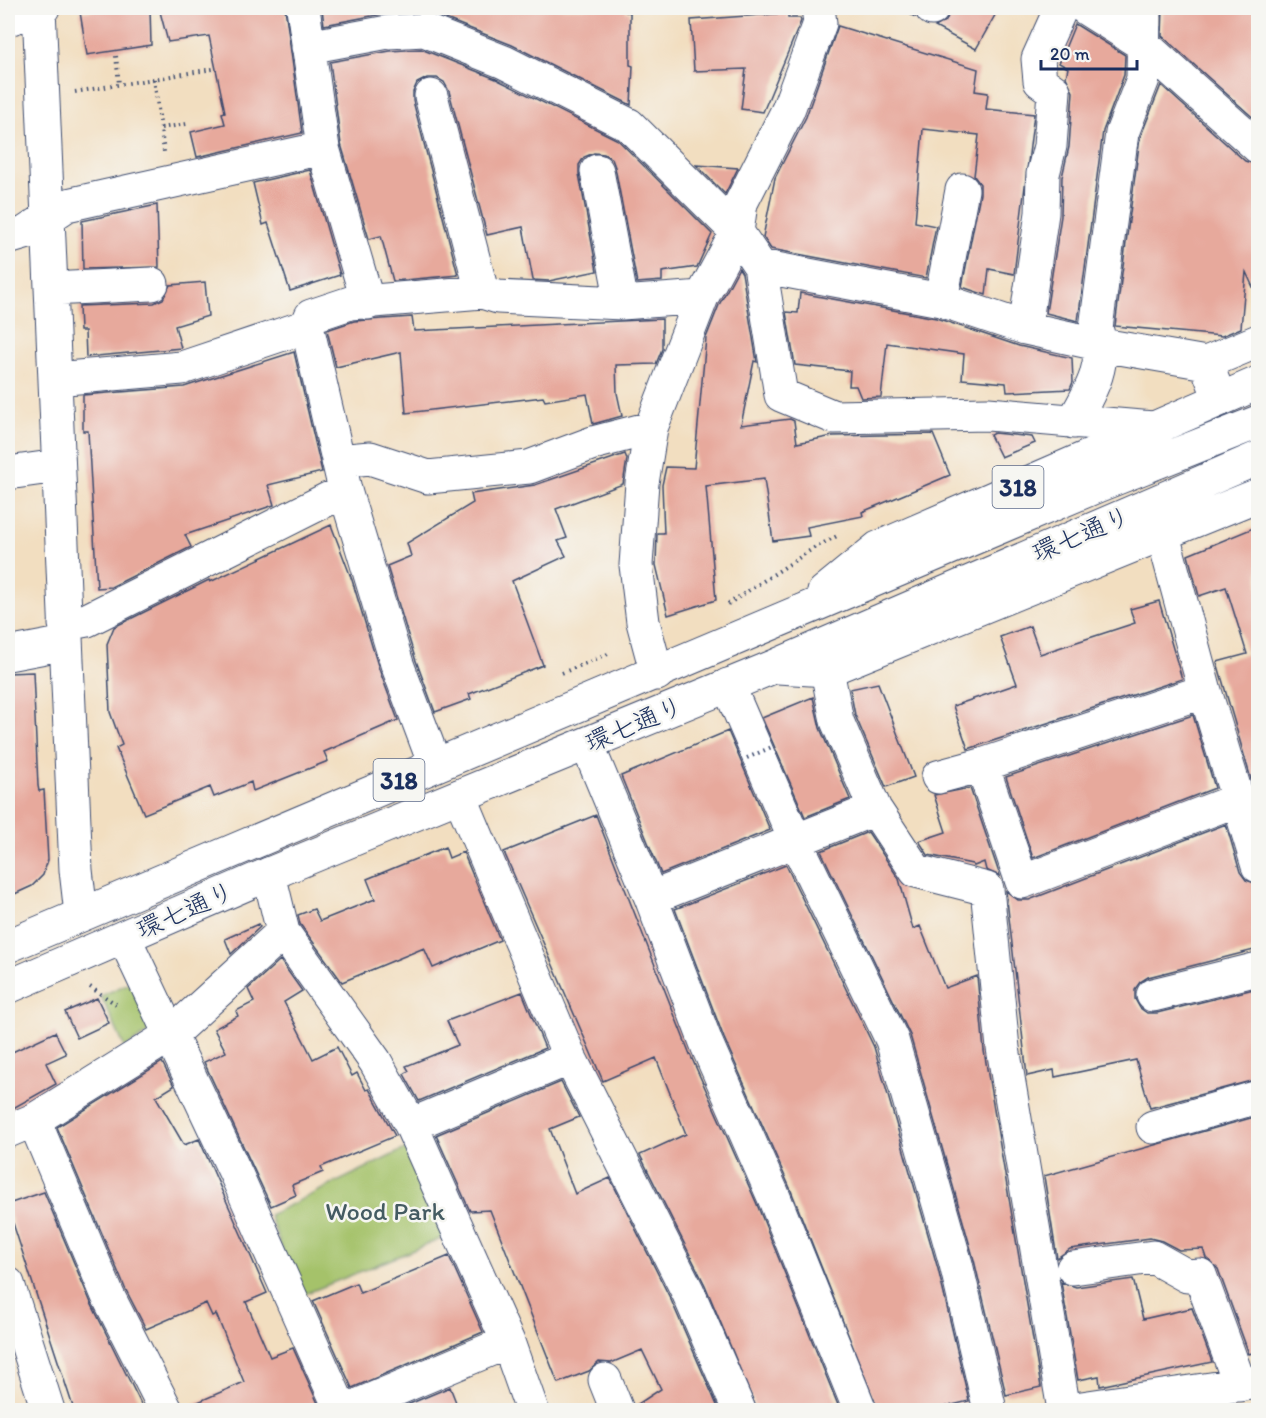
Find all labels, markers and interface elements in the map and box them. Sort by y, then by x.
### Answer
scale bar [1041,33,1137,71]
text: 20 m [1050,43,1090,65]
road number: 318 [992,466,1044,508]
street label: 環七通り [1027,499,1135,569]
street label: 環七通り [580,689,688,759]
road number: 318 [374,759,424,801]
street label: 環七通り [131,874,239,946]
park label: Wood Park [325,1195,445,1227]

